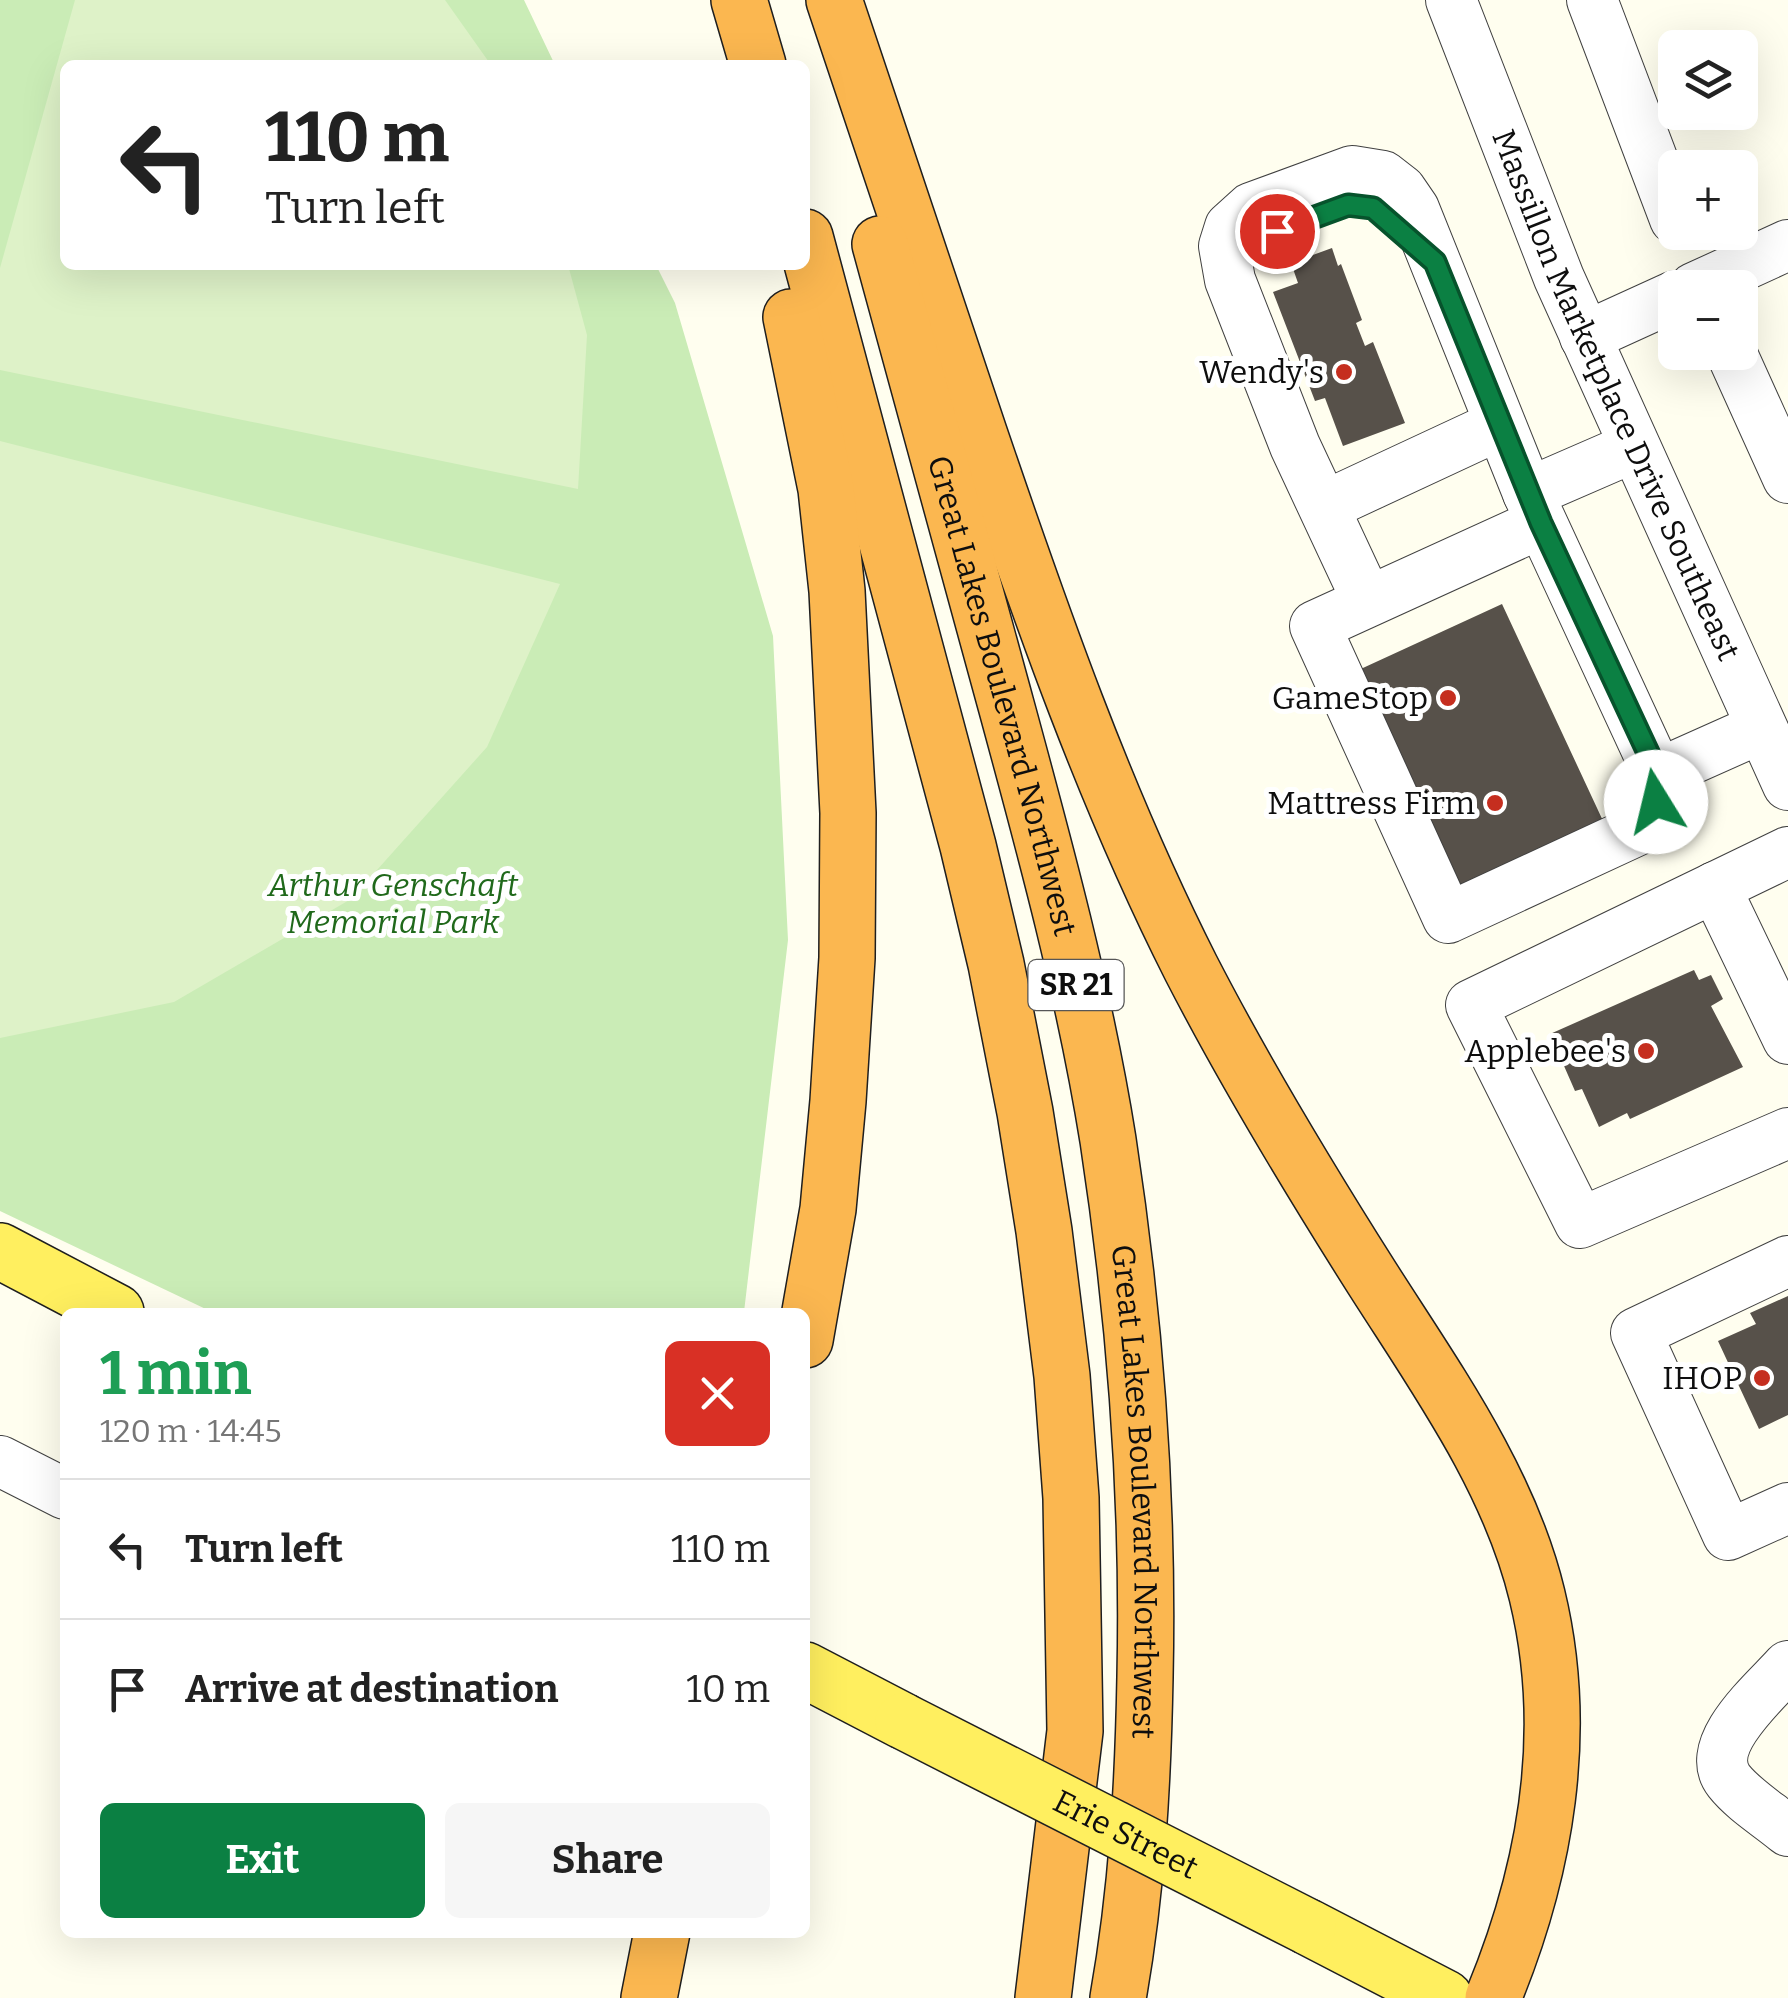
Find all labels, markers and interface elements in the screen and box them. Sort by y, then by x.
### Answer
map controls [1658,30,1758,370]
button: layers [1658,30,1758,130]
text: 110 m [265,96,449,180]
icon: left [100,100,230,230]
street label: Massillon Marketplace Drive Southeast [1484,124,1748,666]
button: + [1658,150,1758,250]
text: Turn left [265,181,445,235]
pin [1235,189,1320,274]
icon: arrive [1250,204,1305,259]
button: − [1658,270,1758,370]
place label: Wendy's [1199,353,1324,391]
marker: Wendy's [1333,361,1355,383]
street label: Great Lakes Boulevard Northwest [920,451,1085,940]
place label: GameStop [1272,679,1428,717]
marker: GameStop [1437,687,1459,709]
position arrow [1604,750,1708,854]
place label: Mattress Firm [1267,784,1475,822]
marker: Mattress Firm [1484,792,1506,814]
park label: Arthur Genschaft Memorial Park [266,866,519,941]
road number: SR 21 [1028,960,1124,1010]
place label: Applebee's [1464,1032,1626,1070]
marker: Applebee's [1635,1040,1657,1062]
street label: Great Lakes Boulevard Northwest [1103,1242,1165,1740]
text: 1 min [100,1338,252,1410]
button: close [665,1341,770,1446]
place label: IHOP [1662,1359,1742,1397]
marker: IHOP [1751,1367,1773,1389]
text: 120 m · 14:45 [100,1412,282,1450]
icon: left [100,1522,155,1577]
text: Turn left [185,1526,343,1572]
text: 110 m [671,1526,770,1572]
icon: arrive [100,1662,155,1717]
text: Arrive at destination [185,1666,558,1712]
text: 10 m [686,1666,770,1712]
street label: Erie Street [1047,1782,1205,1887]
button: Exit [100,1803,425,1918]
button: Share [445,1803,770,1918]

